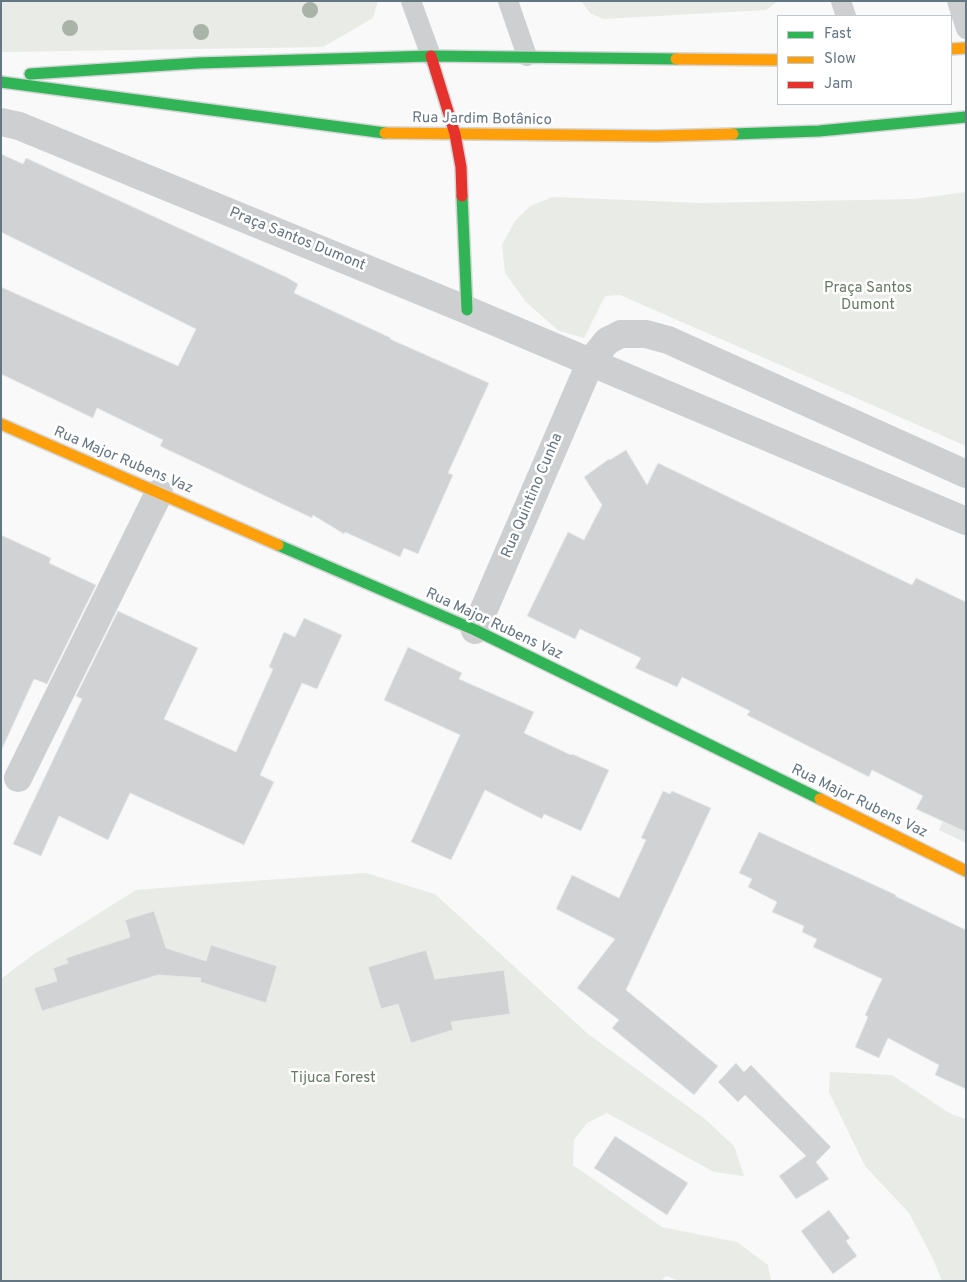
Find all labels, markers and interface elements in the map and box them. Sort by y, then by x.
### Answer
legend [777,15,952,105]
text: Fast [824,25,852,44]
text: Slow [824,50,856,69]
text: Jam [824,75,853,94]
street label: Rua Jardim Botânico [412,110,552,130]
street label: Praça Santos Dumont [226,204,368,276]
park label: Praça Santos Dumont [824,280,912,315]
street label: Rua Major Rubens Vaz [51,424,195,498]
street label: Rua Quintino Cunha [499,431,567,561]
street label: Rua Major Rubens Vaz [422,585,566,665]
street label: Rua Major Rubens Vaz [788,761,930,843]
park label: Tijuca Forest [290,1070,376,1088]

